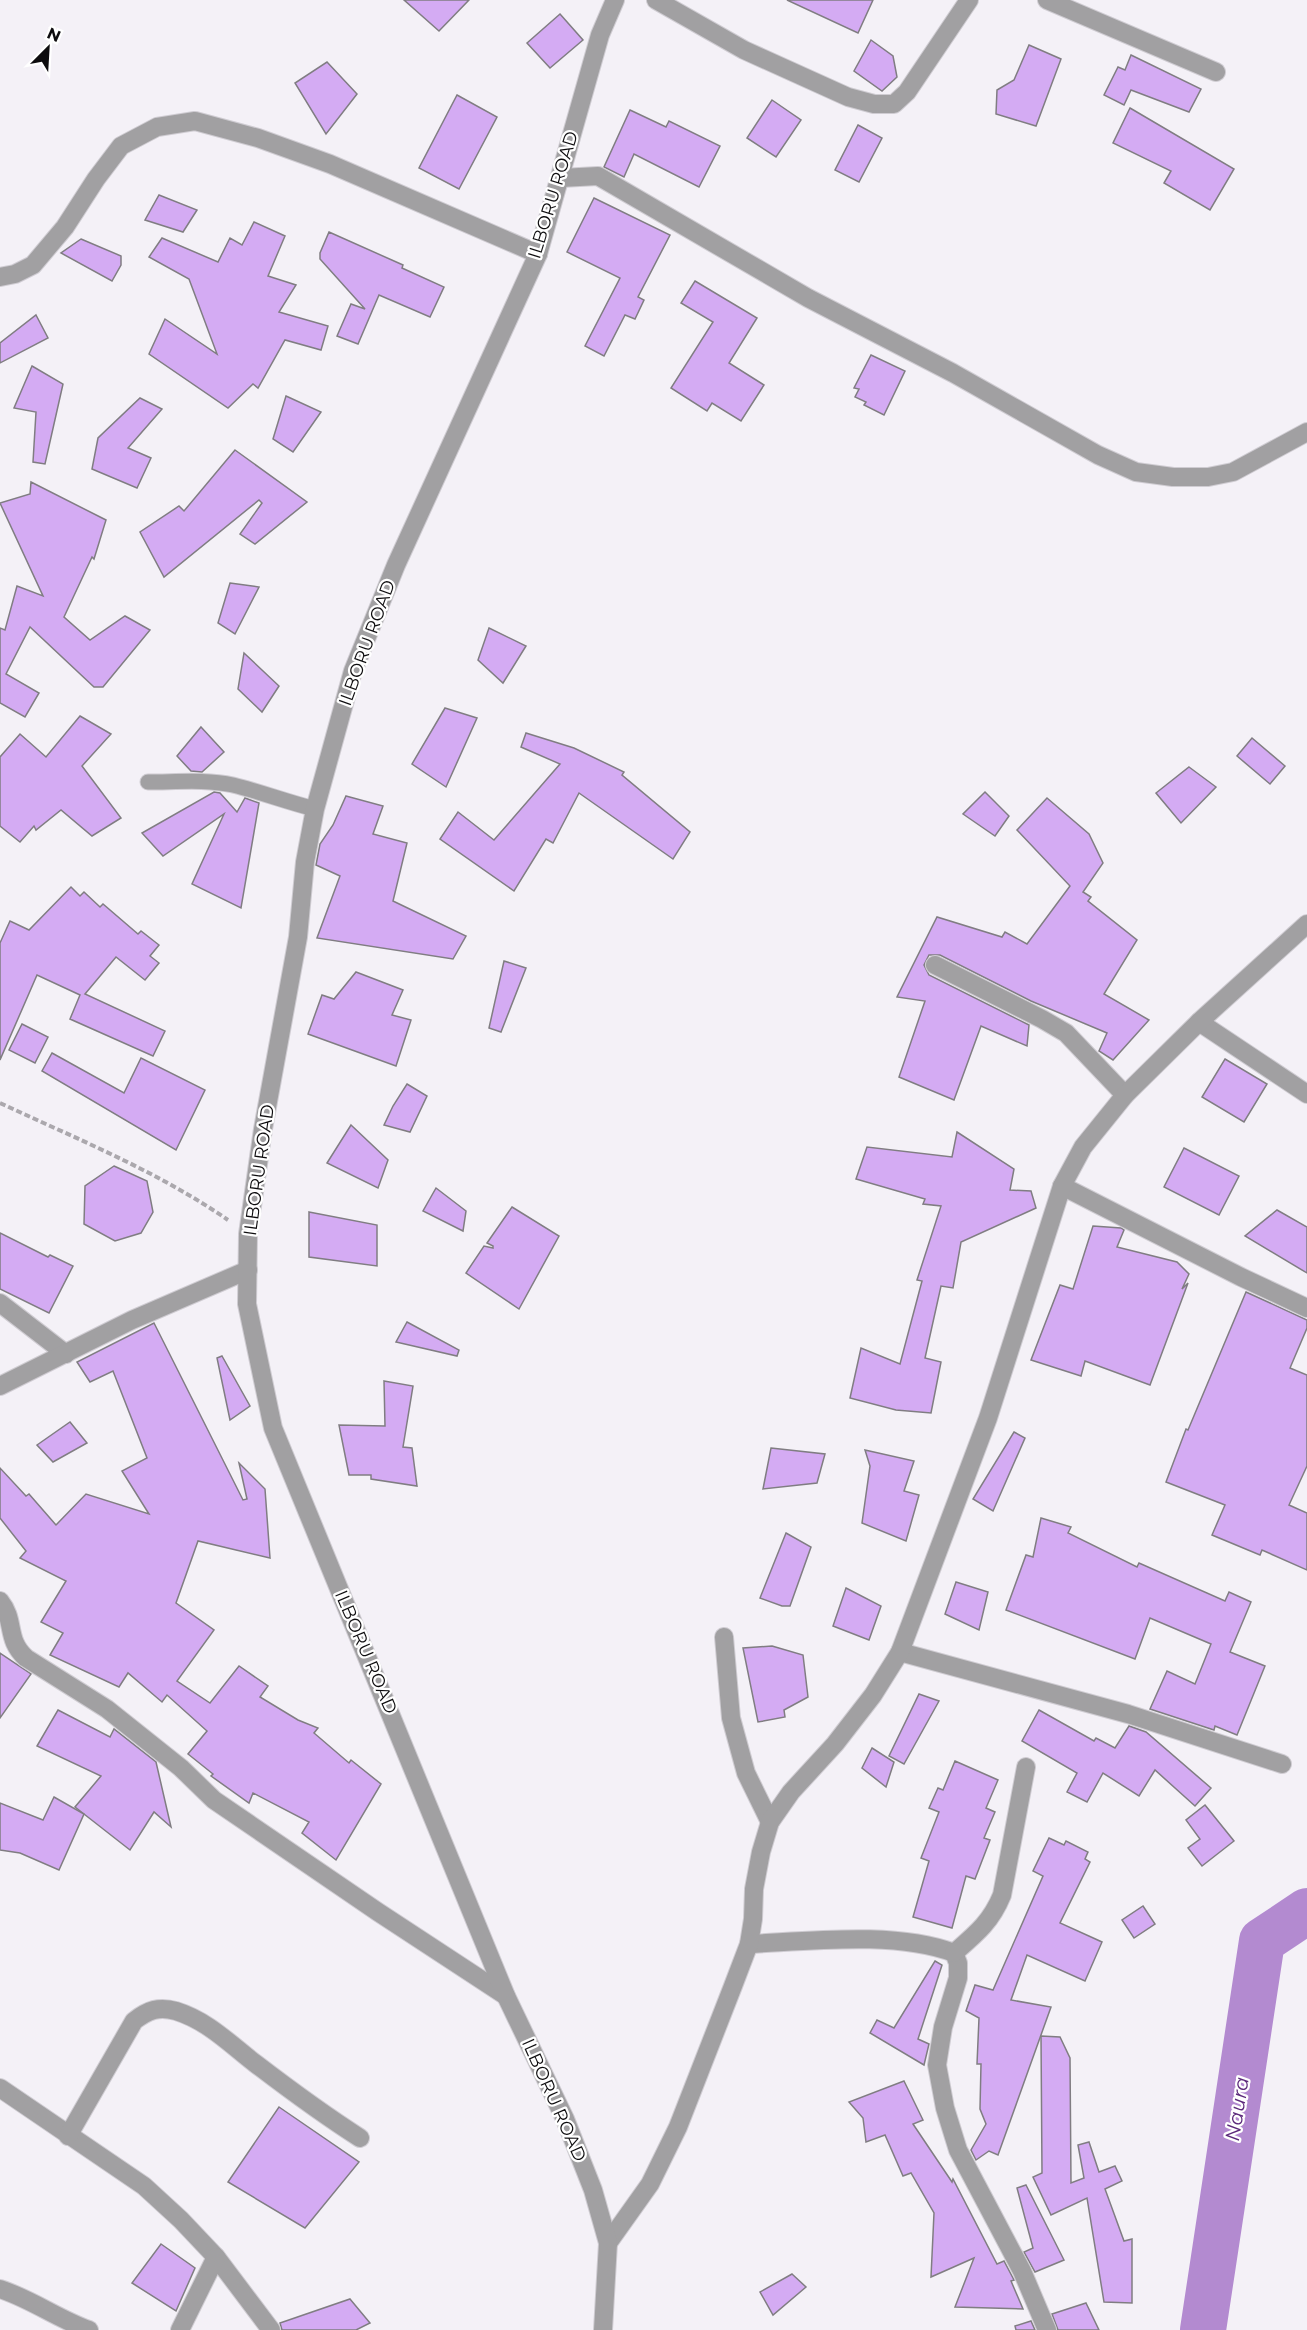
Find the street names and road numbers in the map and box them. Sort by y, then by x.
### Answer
street label: ILBORU ROAD [523,128,583,262]
street label: ILBORU ROAD [334,577,400,709]
street label: ILBORU ROAD [239,1103,279,1237]
street label: ILBORU ROAD [330,1587,402,1717]
street label: ILBORU ROAD [517,2035,591,2165]

